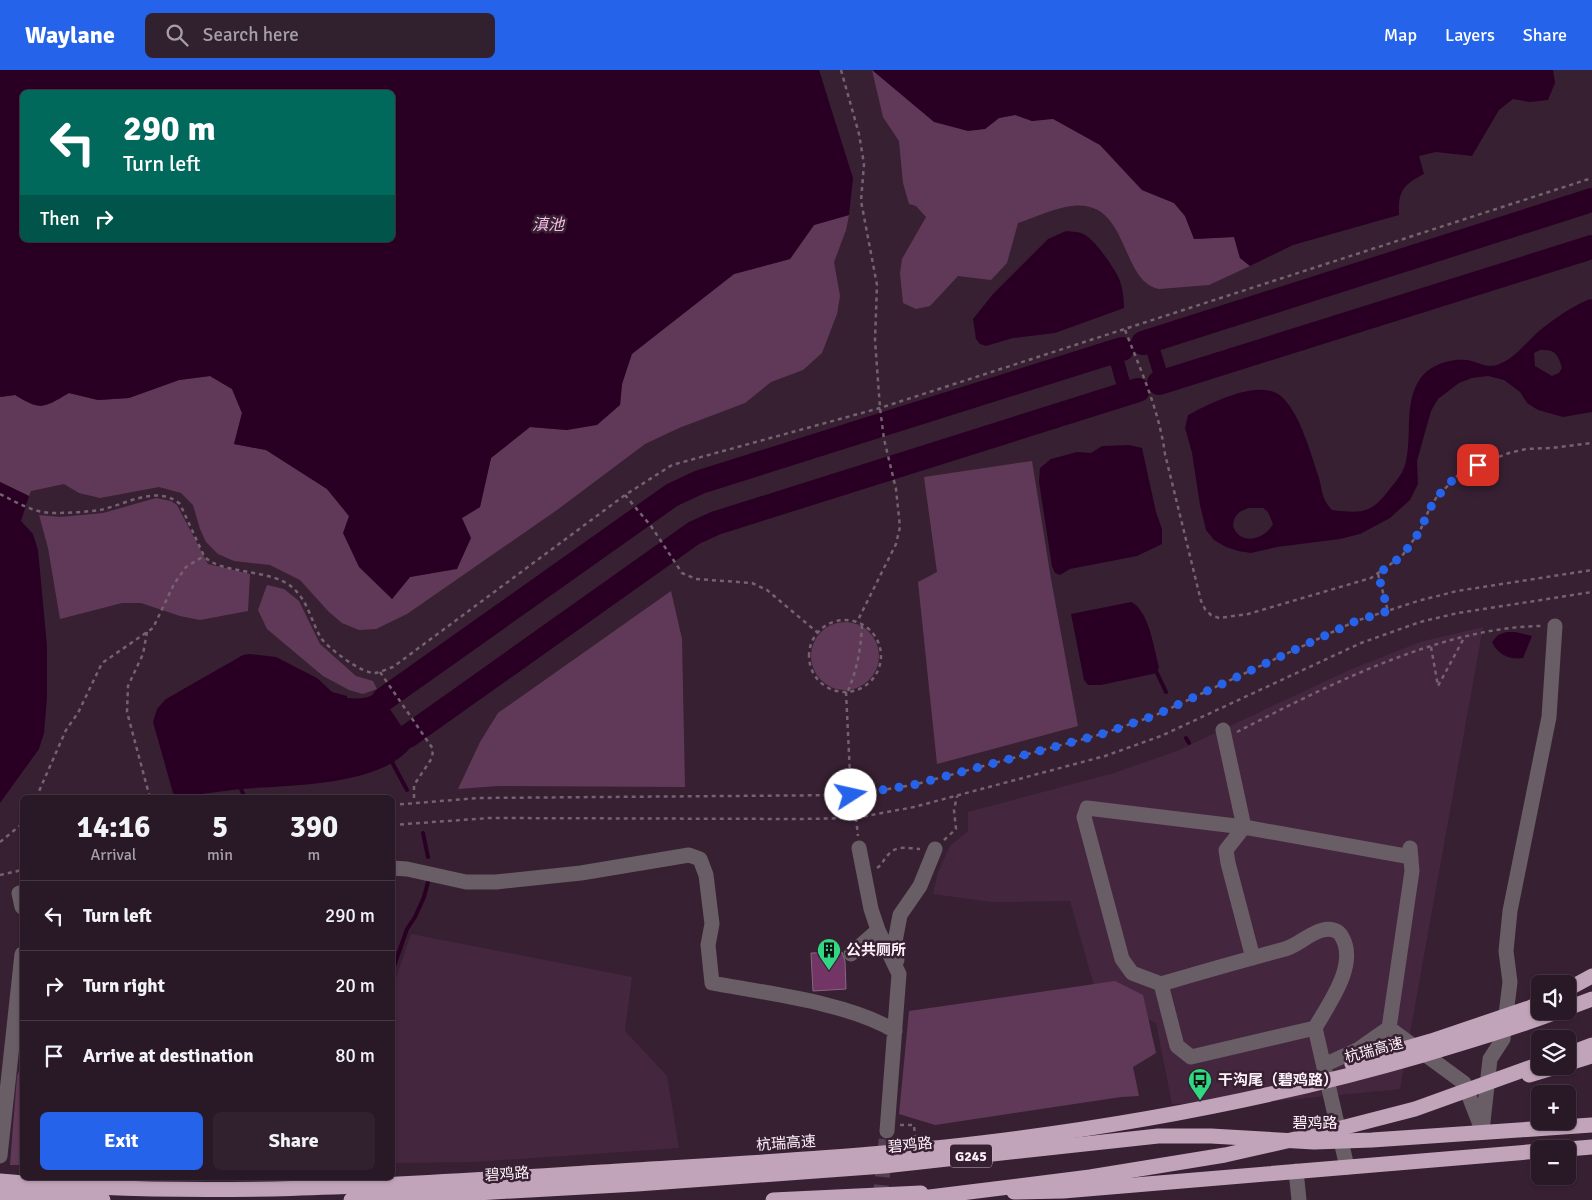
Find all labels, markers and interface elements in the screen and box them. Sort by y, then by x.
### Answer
search box [145,13,495,58]
text: Waylane [25,20,115,50]
icon: search [163,21,191,49]
text: Search here [203,23,299,47]
text: Map [1384,24,1417,46]
text: Layers [1445,24,1495,46]
text: Share [1523,24,1567,46]
text: 290 m [123,107,216,150]
icon: left [40,110,105,175]
text: Turn left [123,150,201,177]
icon: right [90,205,118,233]
text: Then [40,207,80,231]
water label: 滇池 [532,215,566,235]
pin [1457,444,1499,486]
icon: arrive [1464,451,1492,479]
position arrow [824,768,876,820]
text: 14:16 [77,809,150,846]
text: 5 [212,809,228,846]
text: 390 [290,809,338,846]
text: Arrival [90,845,137,865]
text: min [207,845,233,865]
text: m [308,845,320,865]
icon: left [40,902,68,930]
text: Turn left [83,904,152,928]
text: 290 m [325,904,375,928]
building icon: 公共厕所 [816,937,842,971]
place label: 公共厕所 [846,941,906,959]
icon: right [40,972,68,1000]
text: Turn right [83,974,165,998]
text: 20 m [335,974,375,998]
map controls [1531,975,1576,1185]
button: sound [1531,975,1576,1020]
button: layers [1531,1030,1576,1075]
street label: 杭瑞高速 [1343,1034,1405,1066]
icon: arrive [40,1042,68,1070]
text: Arrive at destination [83,1044,254,1068]
text: 80 m [335,1044,375,1068]
bus stop icon: 干沟尾（碧鸡路） [1187,1067,1213,1101]
place label: 干沟尾（碧鸡路） [1218,1071,1338,1089]
button: + [1531,1085,1576,1130]
button: Exit [40,1112,203,1170]
button: Share [213,1112,375,1170]
street label: 碧鸡路 [1292,1114,1338,1132]
street label: 杭瑞高速 [755,1132,817,1154]
street label: 碧鸡路 [887,1134,933,1156]
button: − [1531,1140,1576,1185]
road number: G245 [950,1144,992,1168]
street label: 碧鸡路 [484,1163,530,1185]

